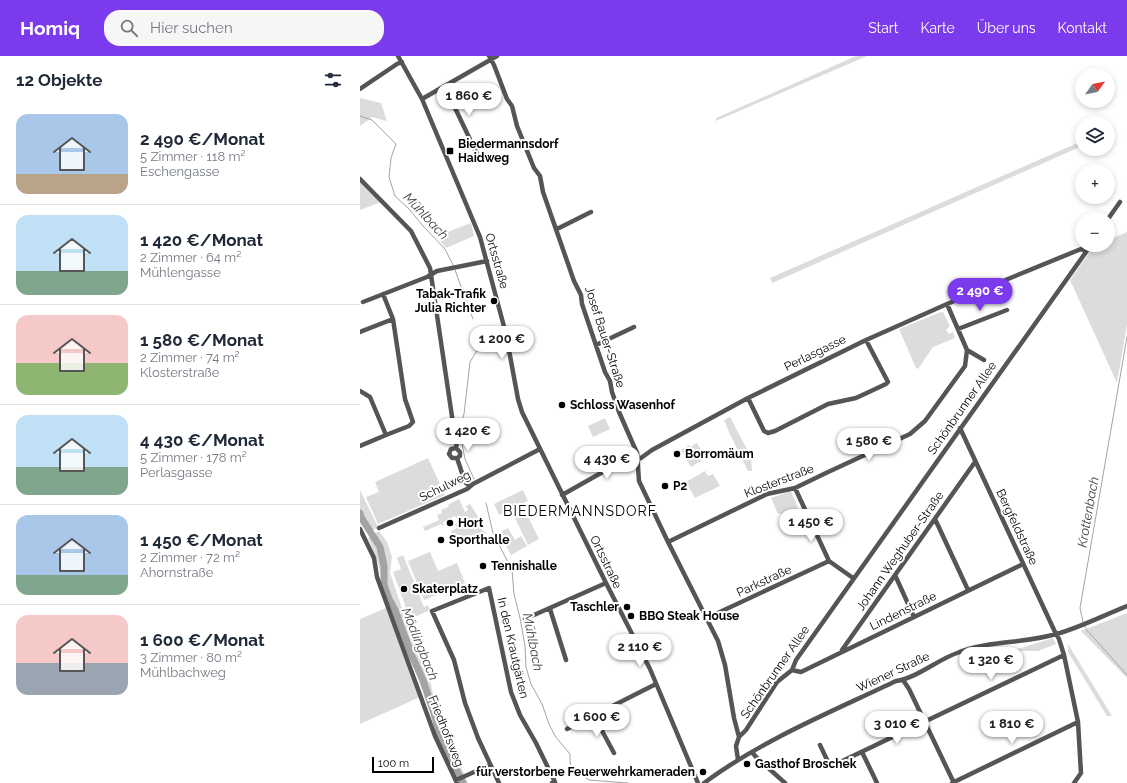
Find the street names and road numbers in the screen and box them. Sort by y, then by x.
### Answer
street label: Ortsstraße [482,232,512,290]
street label: Josef Bauer-Straße [582,285,628,389]
street label: Perlasgasse [782,332,848,374]
street label: Schönbrunner Allee [925,359,999,457]
street label: Klosterstraße [742,461,816,501]
street label: Schulweg [417,468,473,504]
street label: Bergfeldstraße [993,487,1041,567]
street label: Johann Weghuber-Straße [853,489,947,613]
street label: Ortsstraße [587,533,625,591]
street label: Parkstraße [734,562,794,600]
street label: Lindenstraße [867,589,939,633]
street label: In den Krautgärten [495,596,531,700]
street label: Schönbrunner Allee [738,623,812,721]
street label: Wiener Straße [854,649,932,695]
street label: Friedhofsweg [425,693,467,769]

